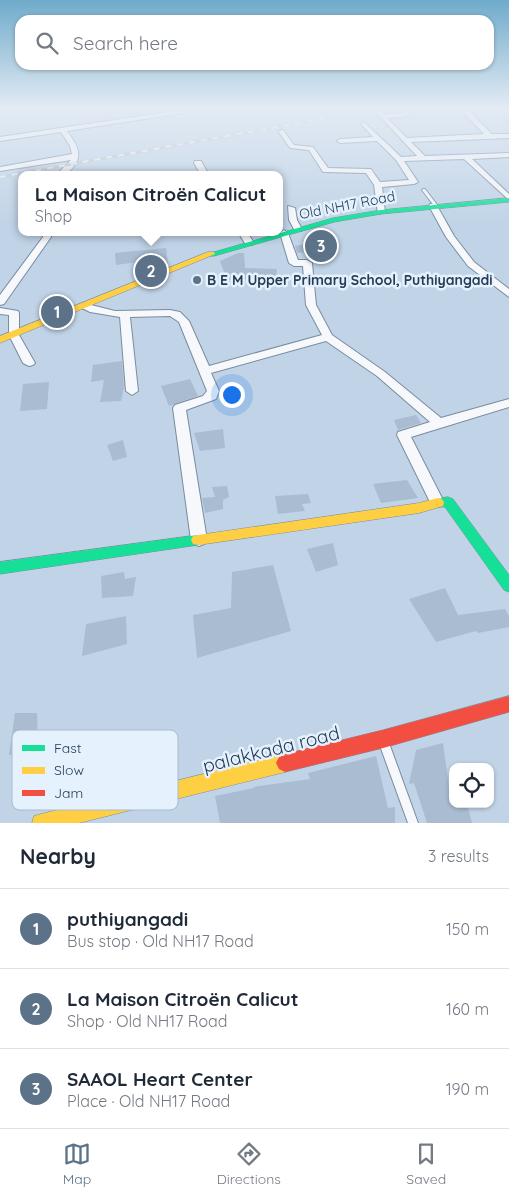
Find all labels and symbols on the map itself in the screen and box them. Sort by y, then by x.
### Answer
street label: Old NH17 Road [298,187,396,223]
pin: 3 [305,227,337,265]
pin: 2 [135,252,167,290]
place label: B E M Upper Primary School, Puthiyangadi [207,271,493,289]
marker: B E M Upper Primary School, Puthiyangadi [191,274,203,286]
pin: 1 [41,293,73,331]
your location [219,382,245,408]
street label: palakkada road [200,720,342,778]
legend [12,730,178,810]
text: Fast [54,739,82,757]
text: Slow [54,761,84,779]
text: Jam [54,784,83,802]

